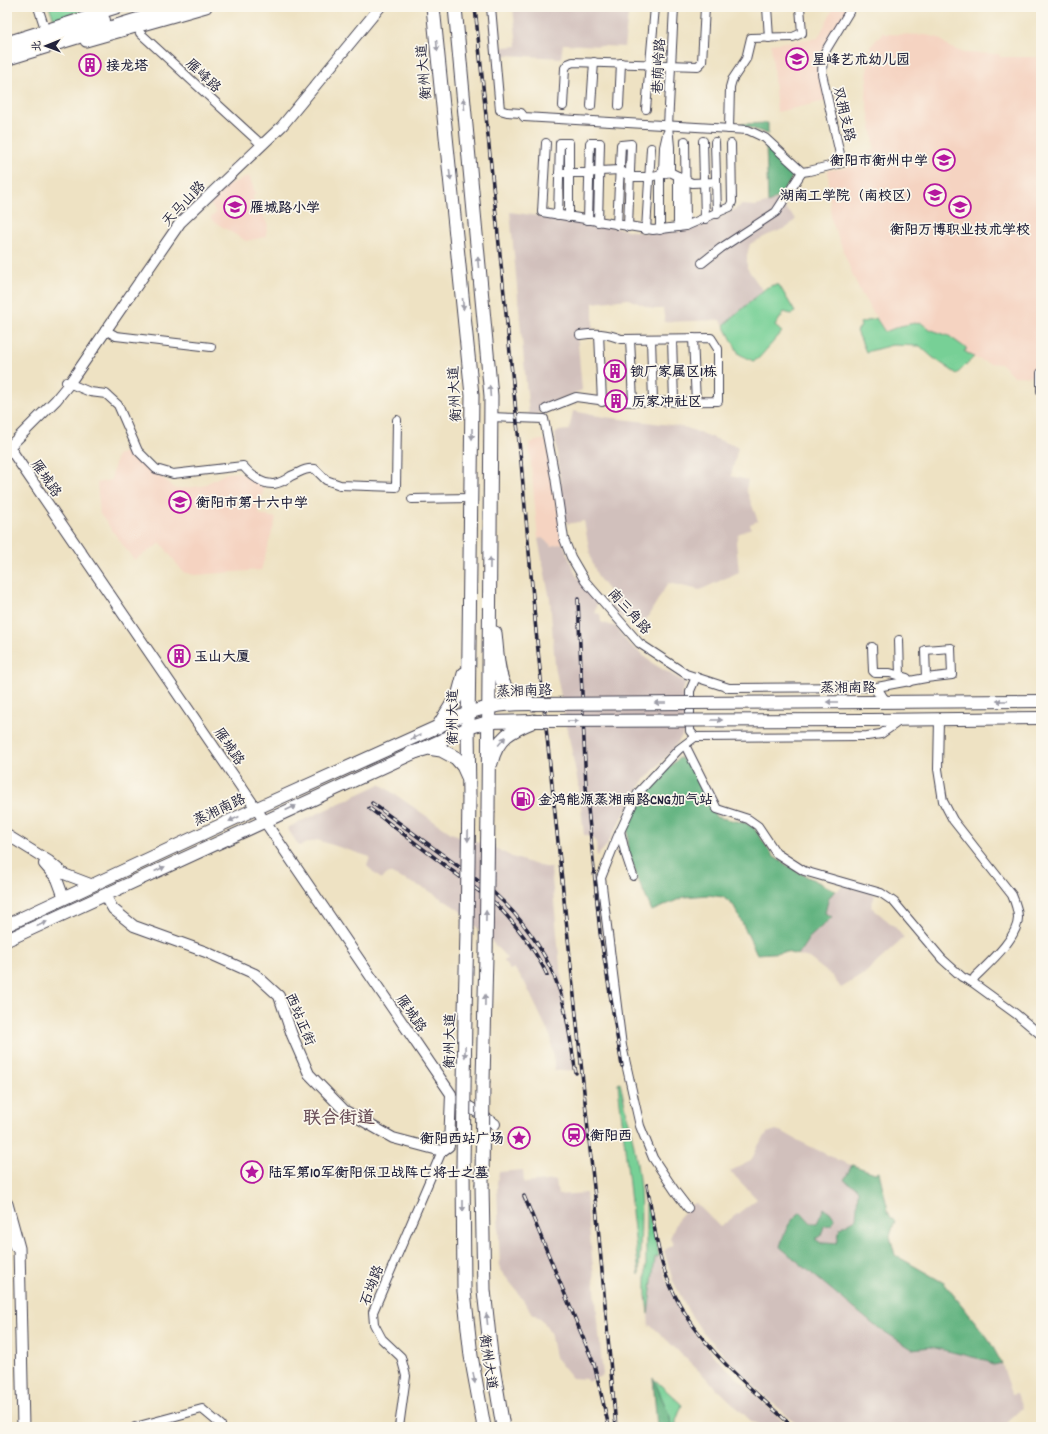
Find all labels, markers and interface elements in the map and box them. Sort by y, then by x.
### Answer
north arrow [26,26,66,66]
street label: 巷荫岭路 [649,38,671,95]
one-way arrow [433,40,440,52]
text: 北 [30,41,46,52]
street label: 衡州大道 [413,43,437,101]
school or university icon: 星峰艺术幼儿园 [784,46,810,72]
place label: 星峰艺术幼儿园 [812,51,910,71]
building icon: 接龙塔 [77,52,103,78]
street label: 雁峰路 [180,55,225,98]
place label: 接龙塔 [106,57,149,77]
street label: 双拥支路 [827,85,859,144]
one-way arrow [461,98,467,110]
school or university icon: 衡阳市衡州中学 [931,147,957,173]
place label: 衡阳市衡州中学 [830,152,928,172]
one-way arrow [446,169,453,181]
street label: 天马山路 [158,177,211,232]
school or university icon: 湖南工学院（南校区） [922,182,948,208]
place label: 湖南工学院（南校区） [780,187,920,207]
school or university icon: 雁城路小学 [222,194,248,220]
school or university icon: 衡阳万博职业技术学校 [947,194,973,220]
place label: 雁城路小学 [250,199,320,219]
place label: 衡阳万博职业技术学校 [890,221,1030,241]
one-way arrow [475,256,482,268]
one-way arrow [460,298,466,311]
building icon: 锁厂家属区1栋 [602,358,628,384]
place label: 锁厂家属区1栋 [630,363,717,383]
street label: 衡州大道 [445,365,467,422]
one-way arrow [487,385,494,397]
building icon: 厉家冲社区 [603,388,629,414]
place label: 厉家冲社区 [632,393,702,413]
one-way arrow [469,428,475,441]
street label: 雁城路 [25,456,65,502]
school or university icon: 衡阳市第十六中学 [167,489,193,515]
place label: 衡阳市第十六中学 [196,494,308,514]
one-way arrow [487,556,493,569]
street label: 南三角路 [602,585,655,640]
building icon: 玉山大厦 [166,643,192,669]
place label: 玉山大厦 [194,648,250,668]
street label: 蒸湘南路 [820,679,876,699]
street label: 蒸湘南路 [496,681,552,703]
street label: 衡州大道 [444,689,464,745]
one-way arrow [995,698,1008,704]
one-way arrow [825,699,838,705]
one-way arrow [653,700,666,706]
one-way arrow [711,717,724,723]
one-way arrow [567,718,580,724]
street label: 雁城路 [208,724,248,770]
one-way arrow [410,734,422,740]
one-way arrow [497,735,506,746]
fuel station icon: 金鸿能源蒸湘南路CNG加气站 [510,786,536,812]
street label: 蒸湘南路 [190,790,249,832]
place label: 金鸿能源蒸湘南路CNG加气站 [538,791,713,811]
one-way arrow [285,805,297,811]
one-way arrow [228,816,239,822]
one-way arrow [465,830,471,843]
one-way arrow [155,866,166,872]
one-way arrow [483,909,489,922]
one-way arrow [37,921,48,927]
street label: 西站正街 [279,990,319,1049]
street label: 雁城路 [390,991,430,1037]
one-way arrow [482,993,488,1006]
street label: 衡州大道 [441,1013,461,1069]
one-way arrow [462,1046,468,1059]
district label: 联合街道 [303,1107,375,1132]
station icon: 衡阳西 [561,1122,587,1148]
place icon: 衡阳西站广场 [506,1125,532,1151]
place label: 衡阳西 [590,1127,632,1147]
place label: 衡阳西站广场 [420,1130,504,1150]
place icon: 陆军第10军衡阳保卫战阵亡将士之墓 [239,1159,265,1185]
place label: 陆军第10军衡阳保卫战阵亡将士之墓 [268,1164,489,1184]
one-way arrow [460,1200,466,1213]
street label: 石坳路 [356,1263,390,1309]
one-way arrow [484,1313,490,1325]
street label: 衡州大道 [473,1333,501,1391]
one-way arrow [472,1371,478,1384]

